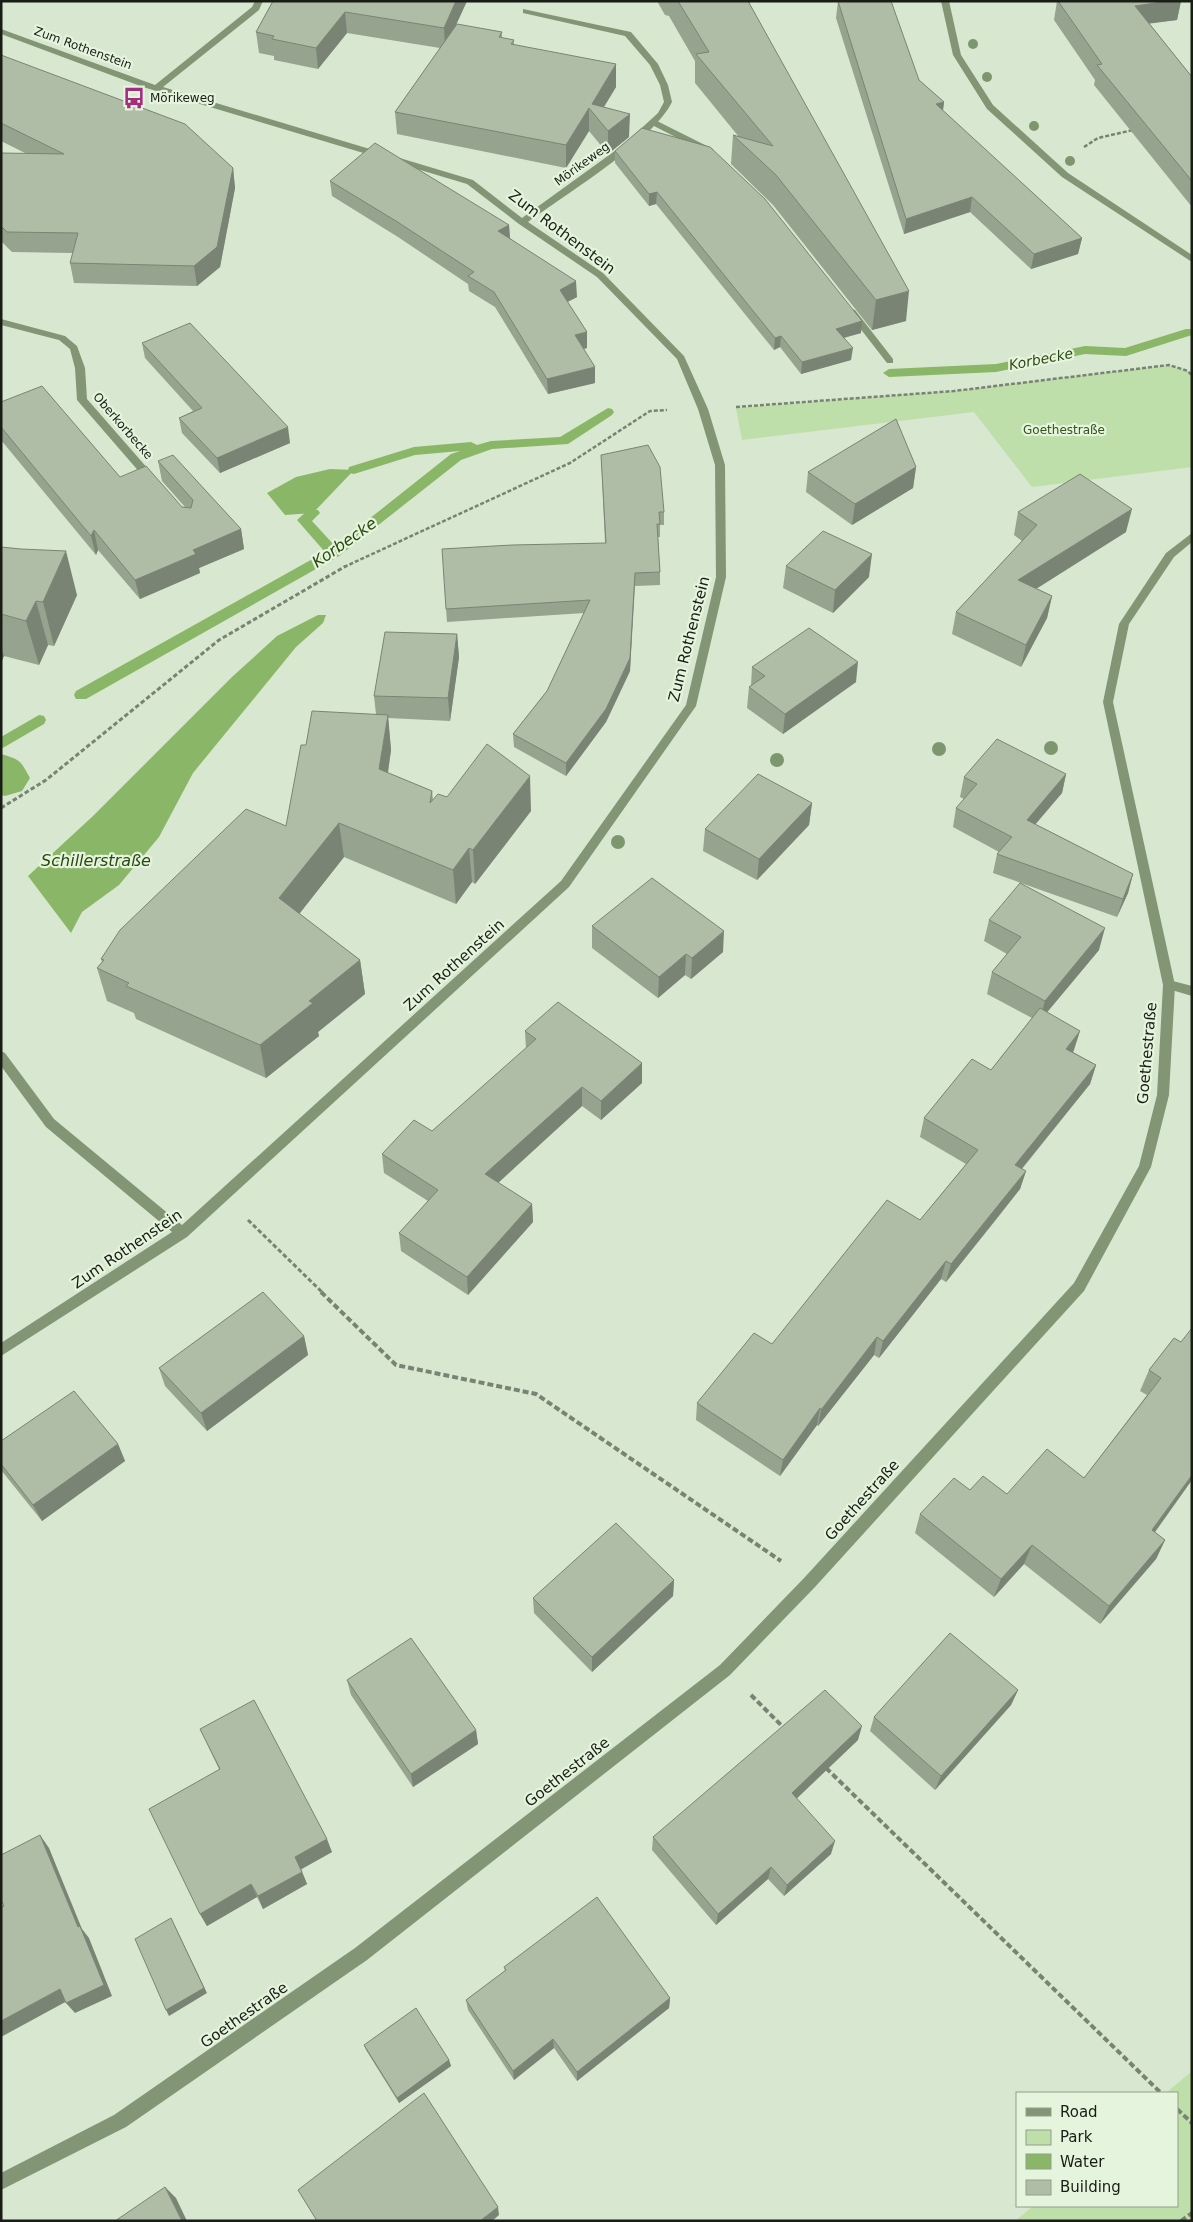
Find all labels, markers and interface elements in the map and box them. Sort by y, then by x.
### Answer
street label: Zum Rothenstein [32,24,134,72]
bus stop icon: Mörikeweg [121,85,147,111]
place label: Mörikeweg [150,91,215,105]
street label: Mörikeweg [552,139,612,189]
street label: Zum Rothenstein [505,186,619,278]
water label: Korbecke [1008,345,1074,373]
street label: Oberkorbecke [90,390,156,462]
park label: Goethestraße [1023,423,1105,437]
water label: Korbecke [308,513,380,571]
street label: Zum Rothenstein [665,574,713,704]
water label: Schillerstraße [41,851,151,870]
street label: Zum Rothenstein [400,915,508,1015]
street label: Goethestraße [1134,1001,1160,1105]
street label: Zum Rothenstein [69,1206,185,1292]
street label: Goethestraße [821,1456,903,1544]
street label: Goethestraße [521,1733,613,1811]
street label: Goethestraße [197,1978,291,2052]
legend [1016,2092,1178,2207]
text: Road [1060,2103,1098,2121]
text: Park [1060,2128,1093,2146]
text: Water [1060,2153,1105,2171]
text: Building [1060,2178,1121,2196]

